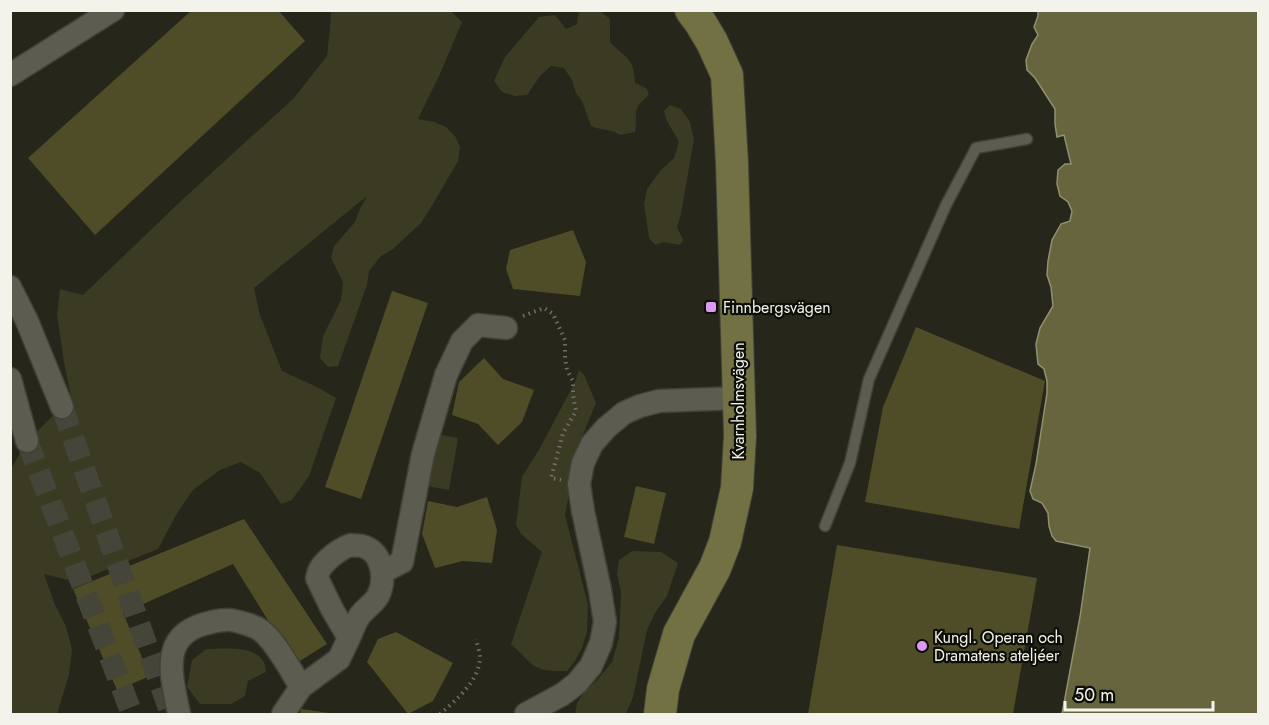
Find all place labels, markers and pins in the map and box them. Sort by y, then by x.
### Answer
place label: Finnbergsvägen [723,296,831,319]
marker: Finnbergsvägen [704,300,718,314]
place label: Kungl. Operan och Dramatens ateljéer [934,626,1063,667]
marker: Kungl. Operan och Dramatens ateljéer [915,639,929,653]

